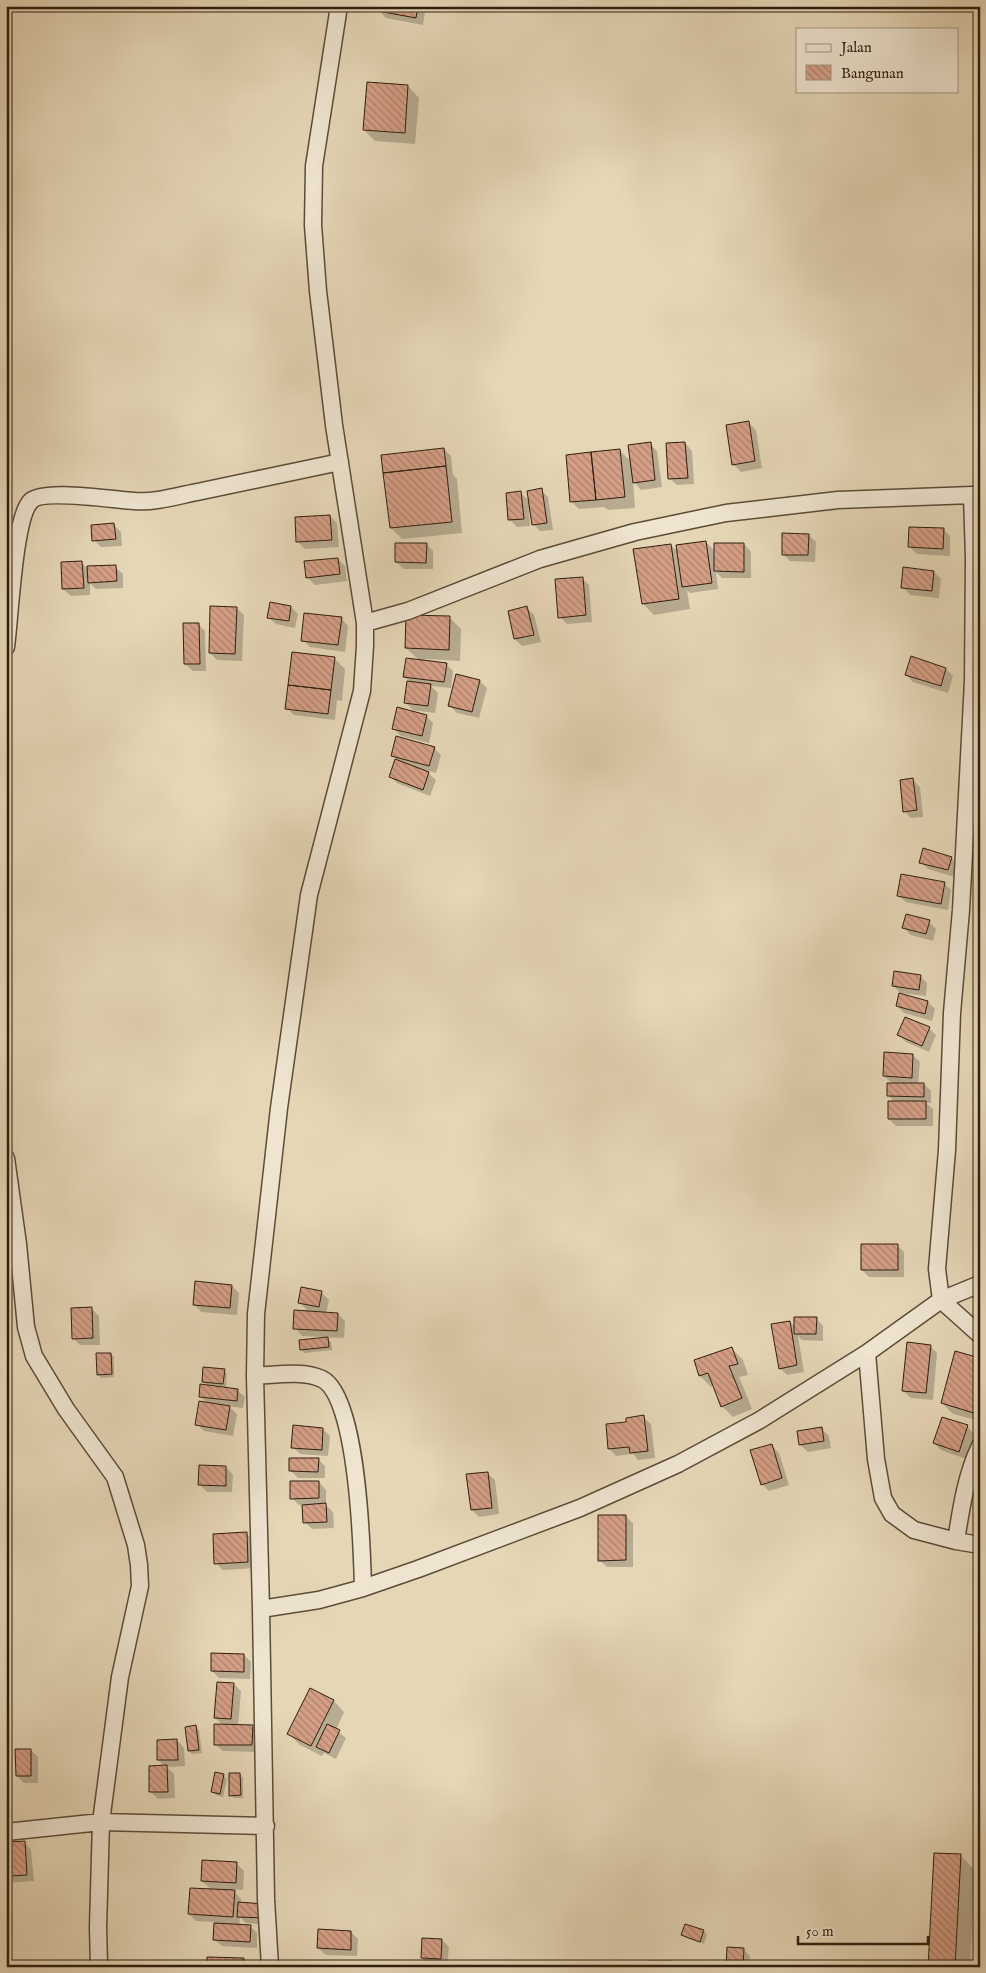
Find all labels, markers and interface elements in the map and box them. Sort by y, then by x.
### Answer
legend [796,28,958,92]
text: Jalan [839,38,872,57]
text: Bangunan [841,64,904,83]
scale bar [798,1913,928,1945]
text: 50 m [806,1922,834,1941]

